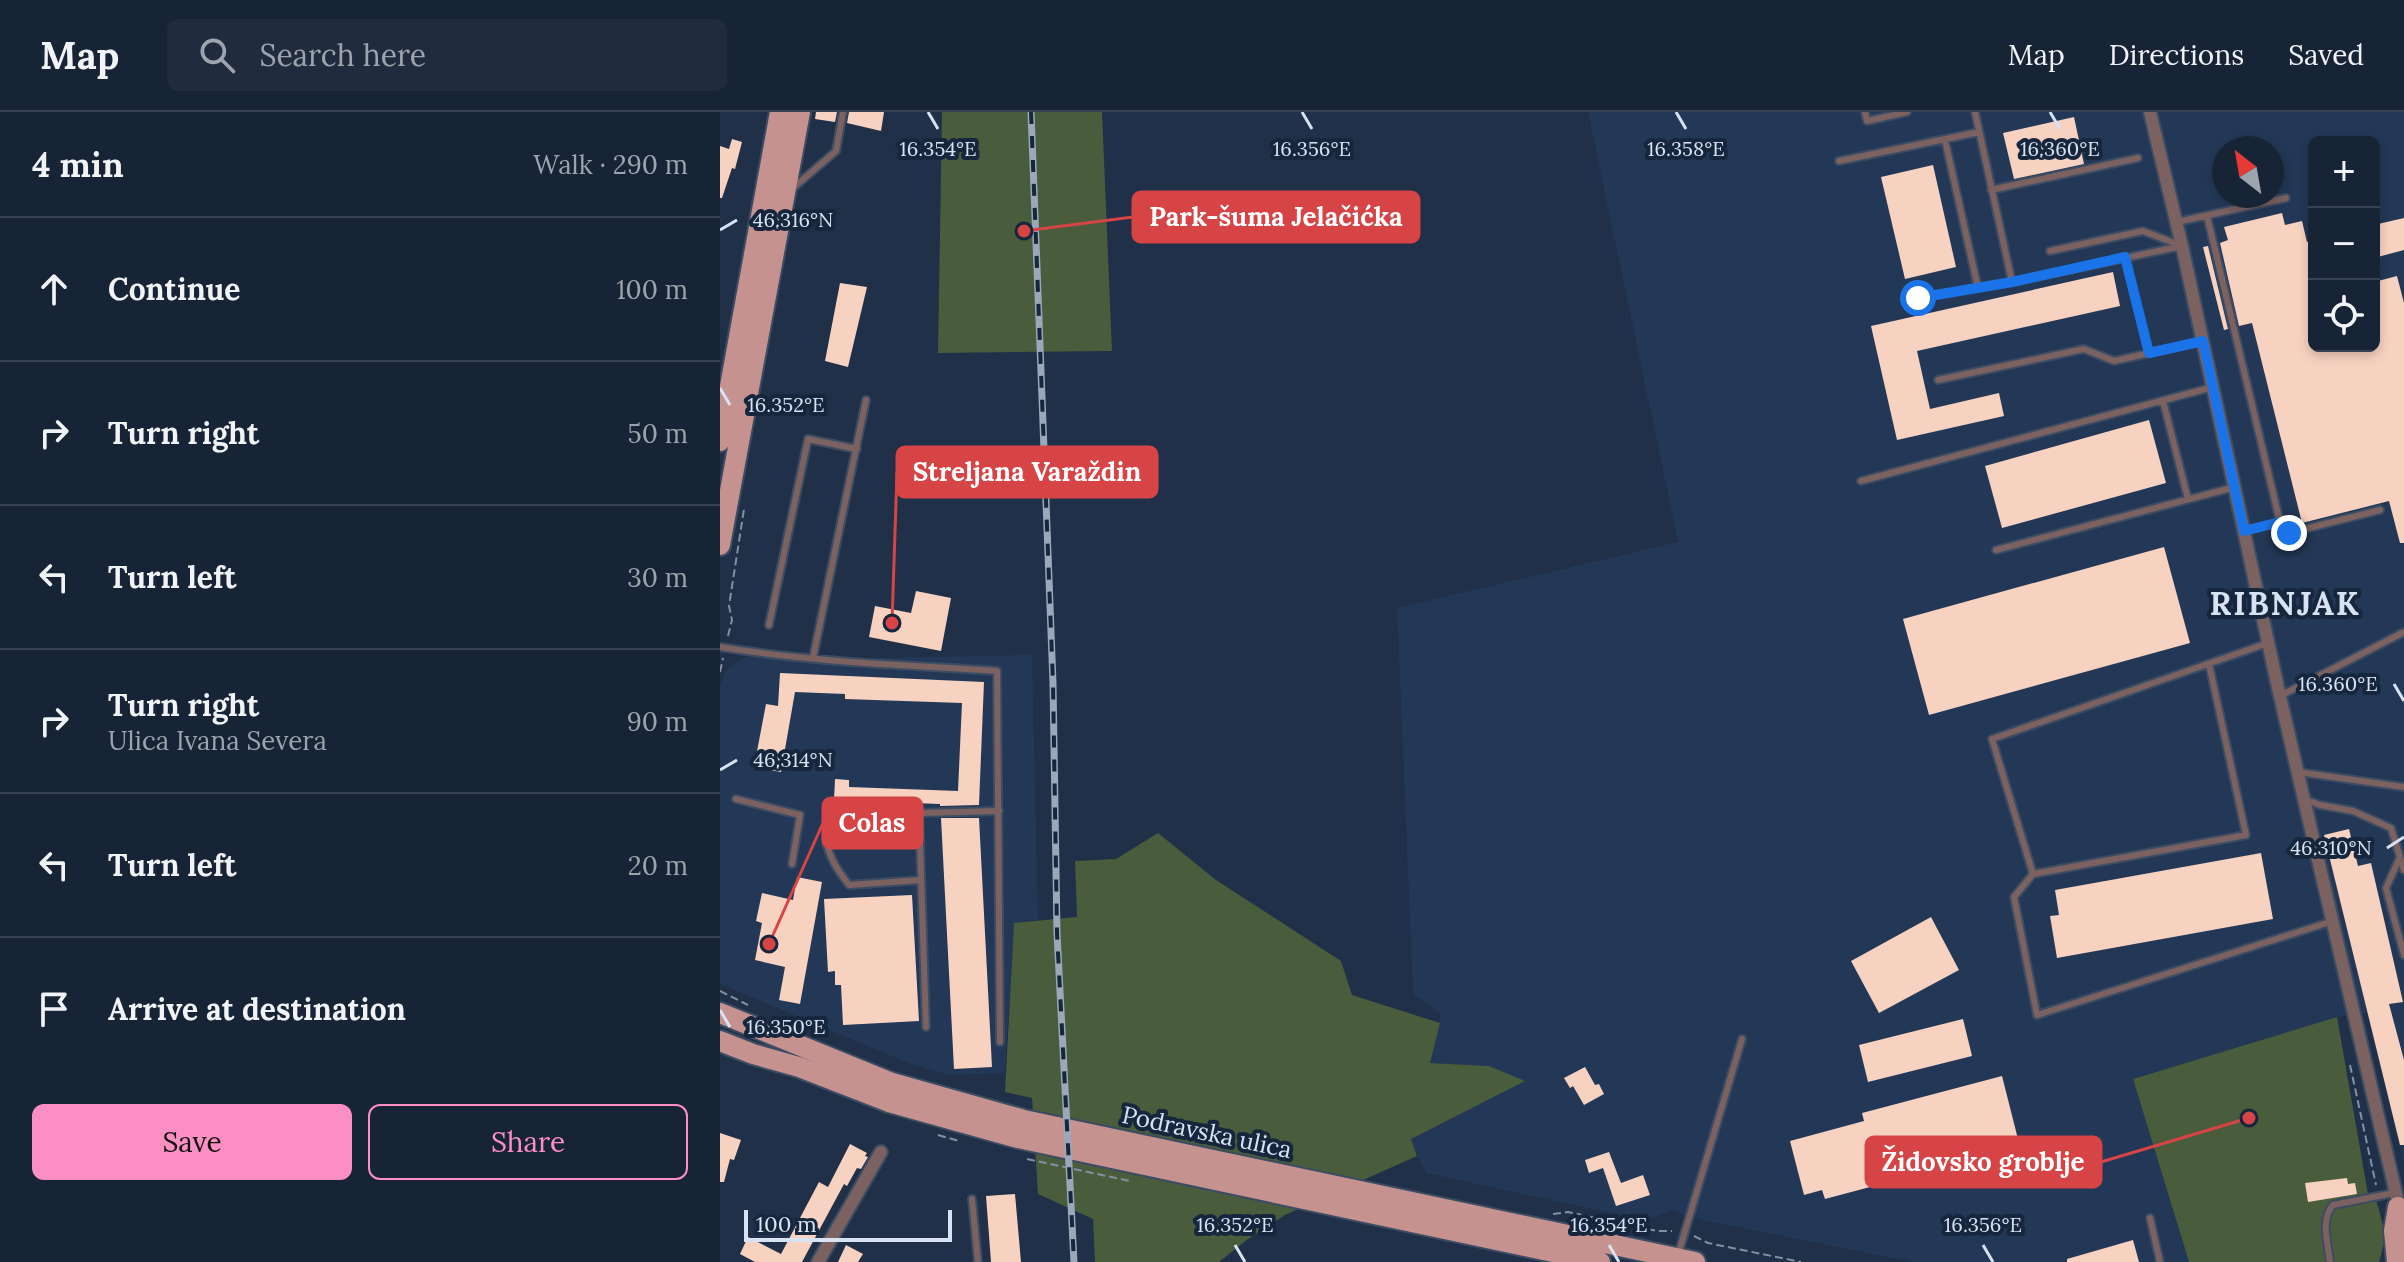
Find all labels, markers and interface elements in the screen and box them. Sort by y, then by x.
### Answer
search box [167,19,727,91]
text: Map [40,31,119,79]
icon: search [195,33,239,77]
text: Search here [259,36,426,74]
text: Map [2008,37,2065,73]
text: Directions [2109,37,2244,73]
text: Saved [2288,37,2364,73]
text: 16.354°E [900,136,976,161]
text: 16.356°E [1273,136,1351,161]
text: 16.358°E [1647,136,1725,161]
text: 16.360°E [2020,136,2100,161]
north arrow [2212,136,2284,208]
map controls [2308,136,2380,352]
button: + [2308,136,2380,208]
text: 4 min [32,143,124,186]
text: Walk · 290 m [533,148,688,181]
callout: Park-šuma Jelačićka [1133,192,1419,242]
text: Park-šuma Jelačićka [1149,200,1403,233]
text: 46.316°N [753,207,833,232]
button: − [2308,208,2380,280]
icon: ahead [32,267,76,311]
text: Continue [108,270,240,308]
text: 100 m [616,273,688,306]
route start [1900,280,1936,316]
button: locate [2308,280,2380,352]
text: 16.352°E [747,392,825,417]
icon: right [32,411,76,455]
text: Turn right [108,414,259,452]
text: 50 m [628,417,688,450]
callout: Streljana Varaždin [897,447,1157,497]
text: Streljana Varaždin [913,455,1142,488]
route end [2271,515,2307,551]
icon: left [32,555,76,599]
text: Turn left [108,558,236,596]
text: 30 m [627,561,688,594]
district label: RIBNJAK [2209,583,2361,624]
text: 16.360°E [2298,671,2378,696]
text: Turn right [108,686,259,724]
icon: right [32,699,76,743]
text: 90 m [627,705,688,738]
text: Ulica Ivana Severa [108,724,327,757]
text: 46.314°N [753,747,833,772]
callout: Colas [823,798,922,848]
text: Colas [839,806,905,839]
text: 46.310°N [2290,835,2372,860]
icon: left [32,843,76,887]
text: Turn left [108,846,236,884]
text: 20 m [628,849,688,882]
icon: arrive [32,987,76,1031]
text: Arrive at destination [108,990,406,1028]
text: 16.350°E [747,1014,825,1039]
street label: Podravska ulica [1119,1099,1295,1165]
button: Save [32,1104,352,1180]
button: Share [368,1104,688,1180]
callout: Židovsko groblje [1866,1137,2101,1187]
text: Židovsko groblje [1881,1144,2085,1178]
scale bar [744,1206,952,1242]
text: 100 m [756,1210,817,1238]
text: 16.352°E [1196,1212,1274,1237]
text: 16.354°E [1571,1212,1647,1237]
text: 16.356°E [1944,1212,2022,1237]

